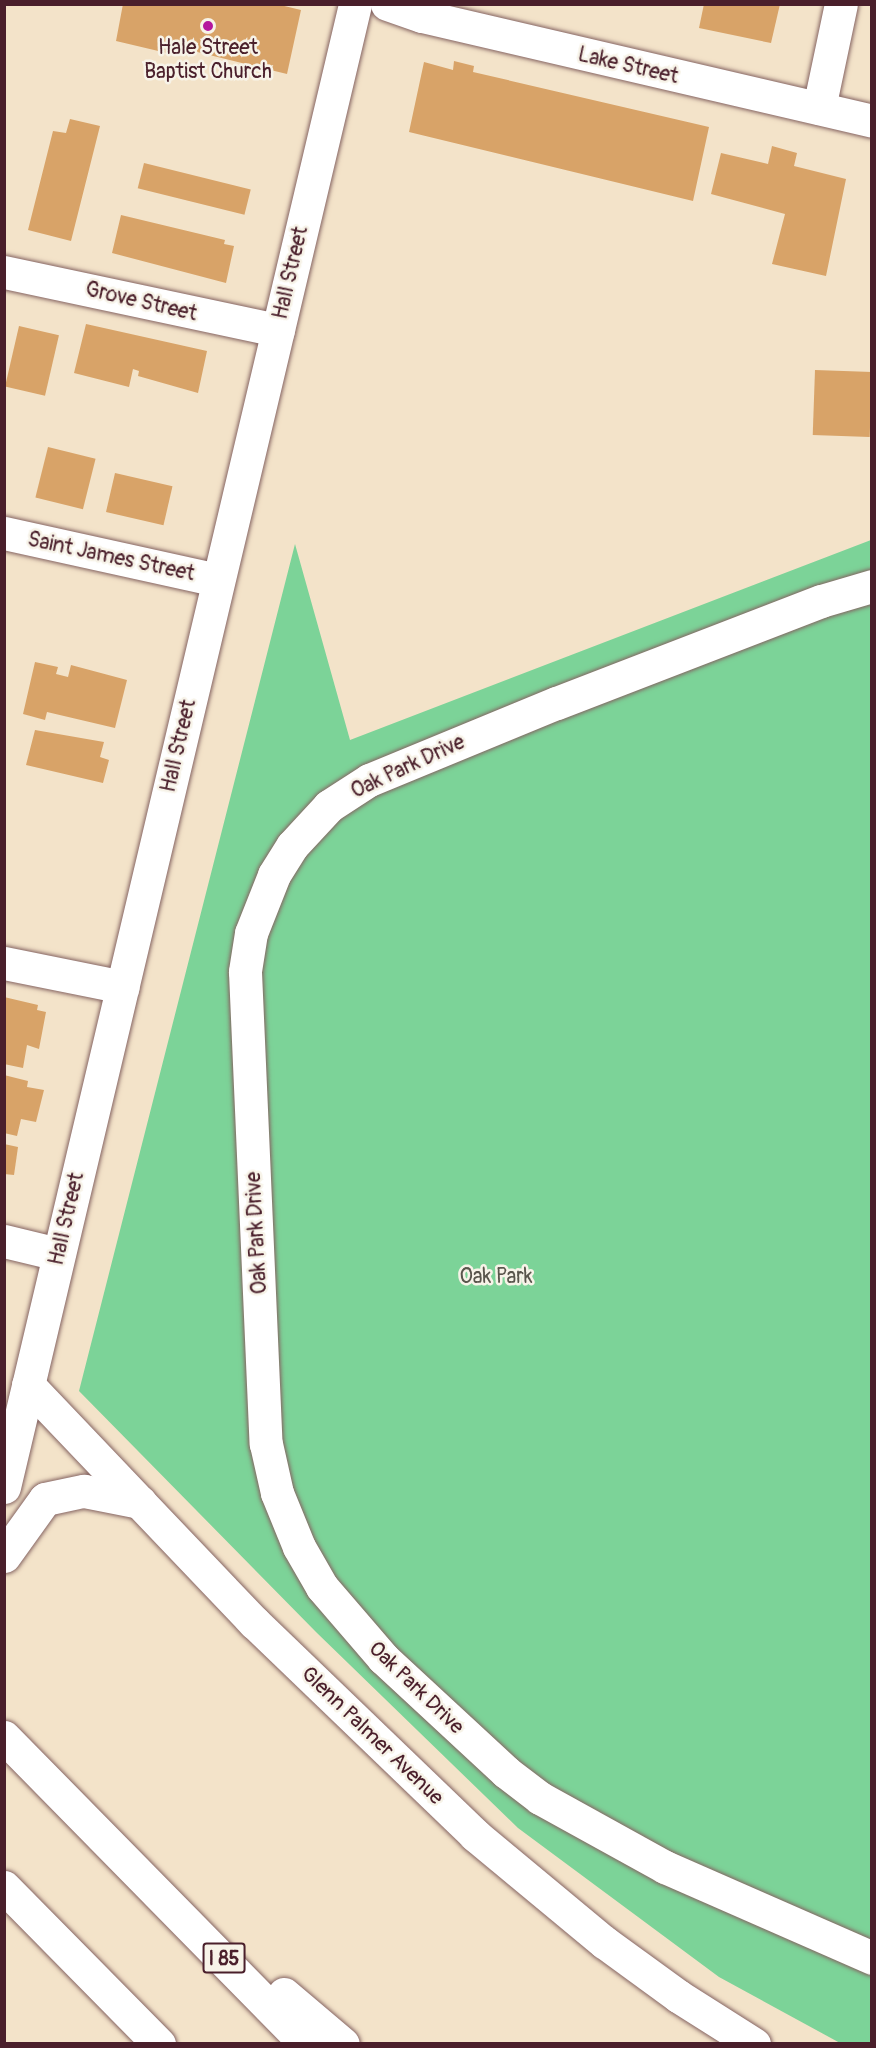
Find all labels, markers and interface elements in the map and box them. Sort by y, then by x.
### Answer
marker: Hale Street Baptist Church [201,19,215,33]
place label: Hale Street Baptist Church [144,35,272,85]
street label: Lake Street [575,42,681,90]
street label: Hall Street [268,224,314,322]
street label: Grove Street [83,277,199,327]
street label: Saint James Street [25,527,197,587]
street label: Hall Street [156,697,202,795]
street label: Oak Park Drive [347,730,469,804]
street label: Hall Street [44,1170,90,1268]
street label: Oak Park Drive [241,1171,273,1295]
park label: Oak Park [459,1264,533,1290]
street label: Oak Park Drive [363,1636,469,1740]
street label: Glenn Palmer Avenue [296,1662,448,1810]
road number: I 85 [202,1941,246,1975]

